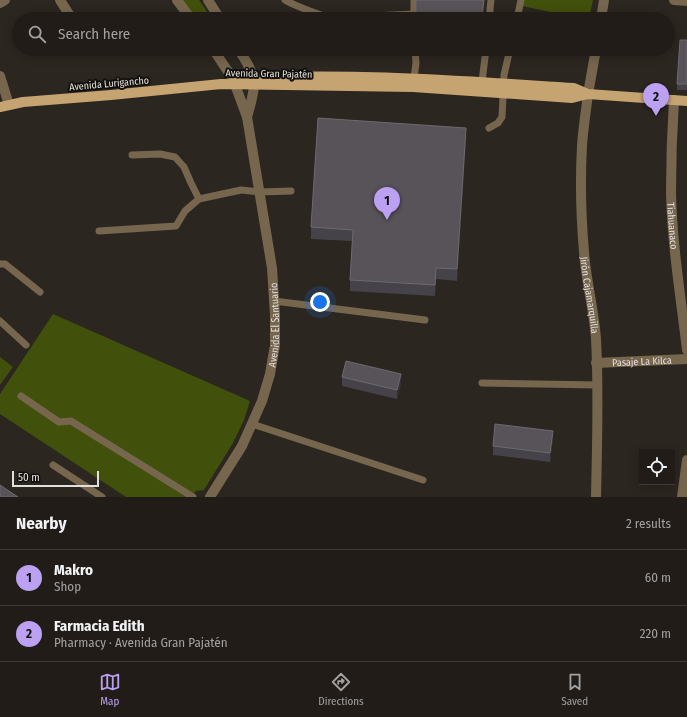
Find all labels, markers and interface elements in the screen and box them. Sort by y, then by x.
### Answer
search box [12,12,675,56]
icon: search [26,23,48,45]
text: Search here [58,25,130,43]
street label: Avenida Gran Pajatén [226,67,312,81]
street label: Avenida Lurigancho [69,75,149,93]
pin: 2 [643,83,669,116]
pin: 1 [374,187,400,220]
street label: Tiahuanaco [664,202,680,250]
street label: Jirón Cajamarquilla [577,256,601,334]
street label: Avenida El Santuario [266,282,282,368]
your location [310,292,330,312]
street label: Pasaje La Kilca [612,355,672,369]
map controls [639,449,675,485]
button: locate [639,449,675,485]
scale bar [12,469,99,488]
text: 50 m [18,471,40,484]
text: Nearby [16,513,67,534]
text: 2 results [626,516,671,531]
text: Makro [54,561,93,579]
text: 1 [26,570,32,585]
text: 60 m [645,570,671,585]
text: Shop [54,579,81,594]
text: Farmacia Edith [54,617,145,635]
text: 2 [26,626,32,641]
text: 220 m [640,626,671,641]
text: Pharmacy · Avenida Gran Pajatén [54,635,228,650]
tab: Map [99,671,121,708]
tab: Directions [318,671,364,708]
tab: Saved [561,671,588,708]

